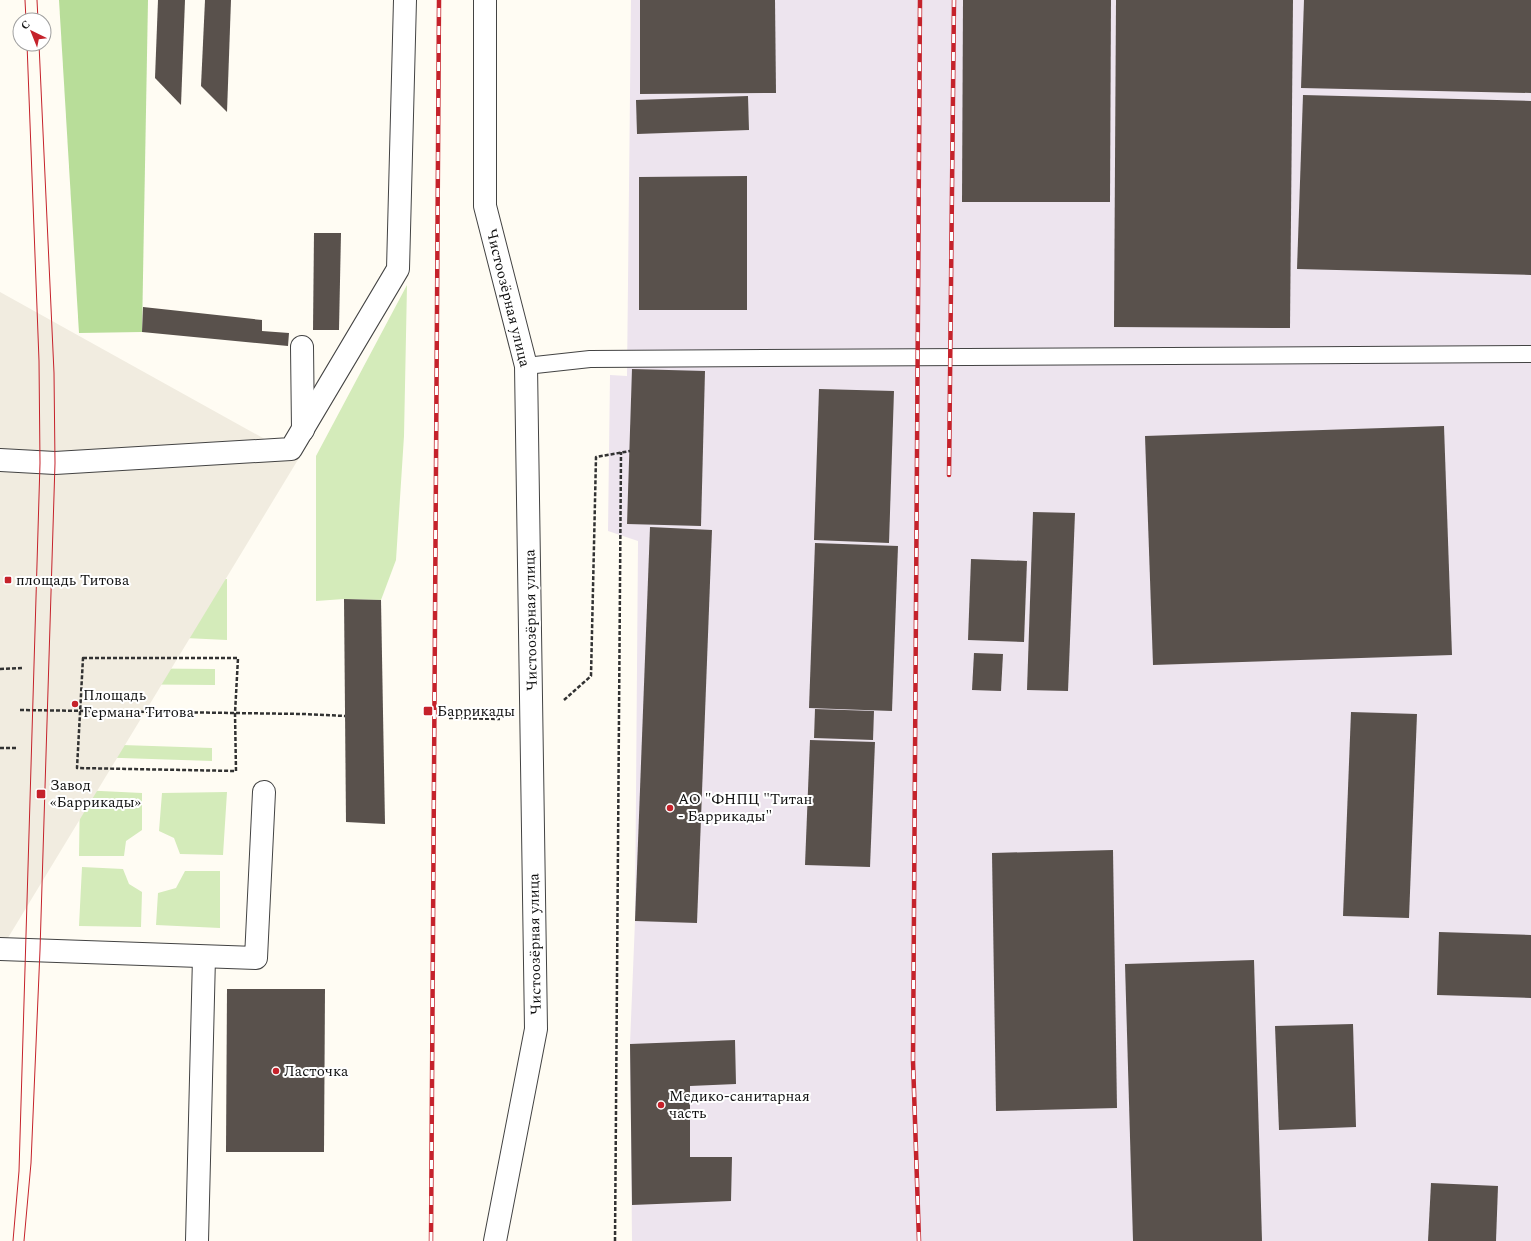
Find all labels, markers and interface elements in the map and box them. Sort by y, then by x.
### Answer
north arrow [12,12,52,52]
text: С [17,16,34,34]
street label: Чистоозёрная улица [480,226,536,370]
street label: Чистоозёрная улица [518,548,544,691]
place label: площадь Титова [16,569,130,592]
marker: площадь Титова [3,575,13,585]
place label: Площадь Германа Титова [83,684,195,724]
marker: Площадь Германа Титова [70,699,80,709]
place label: Баррикады [437,700,515,723]
marker: Баррикады [422,705,434,717]
place label: Завод «Баррикады» [50,774,142,814]
marker: Завод «Баррикады» [35,788,47,800]
place label: АО "ФНПЦ "Титан - Баррикады" [678,788,813,828]
marker: АО "ФНПЦ "Титан - Баррикады" [665,803,675,813]
street label: Чистоозёрная улица [522,872,548,1015]
place label: Ласточка [284,1060,349,1083]
marker: Ласточка [271,1066,281,1076]
place label: Медико-санитарная часть [669,1085,810,1125]
marker: Медико-санитарная часть [656,1100,666,1110]

